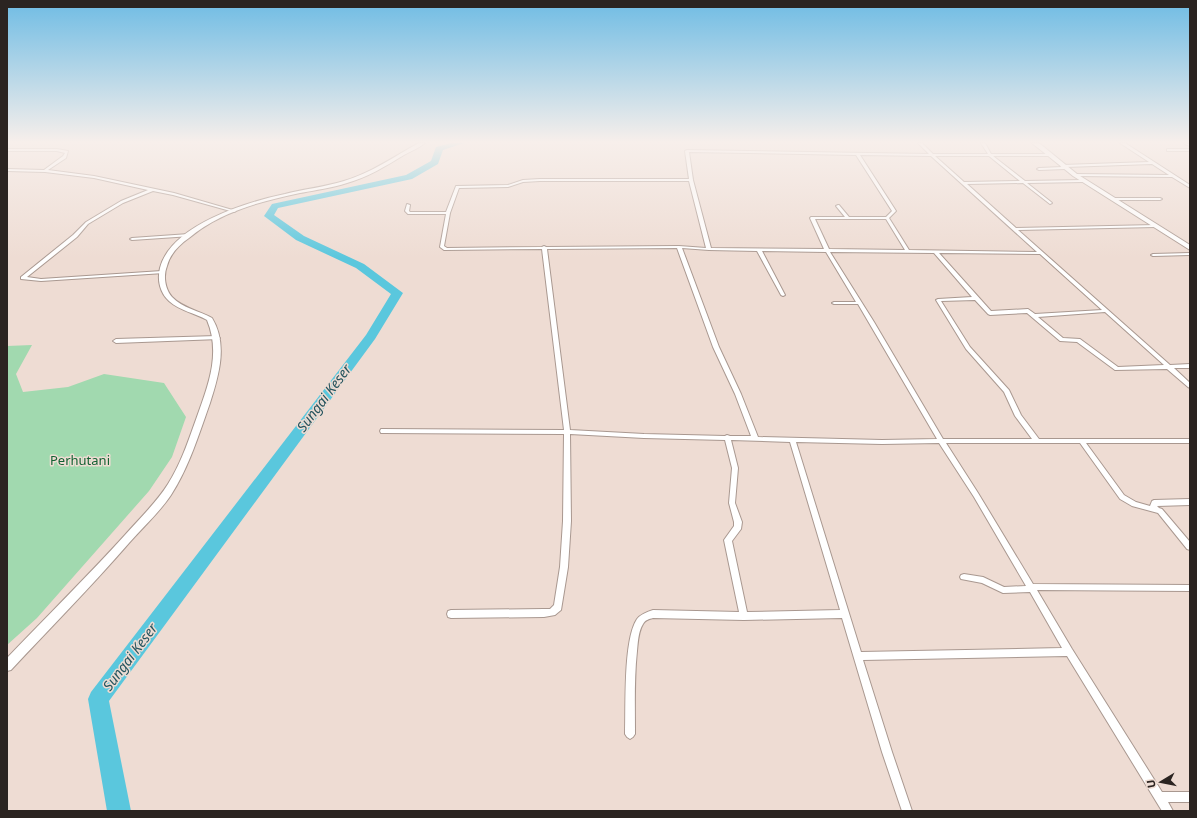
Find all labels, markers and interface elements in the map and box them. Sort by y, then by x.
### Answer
water label: Sungai Keser [292,360,356,435]
park label: Perhutani [50,451,110,469]
water label: Sungai Keser [98,619,162,694]
north arrow [1141,762,1181,802]
text: U [1143,778,1159,789]

